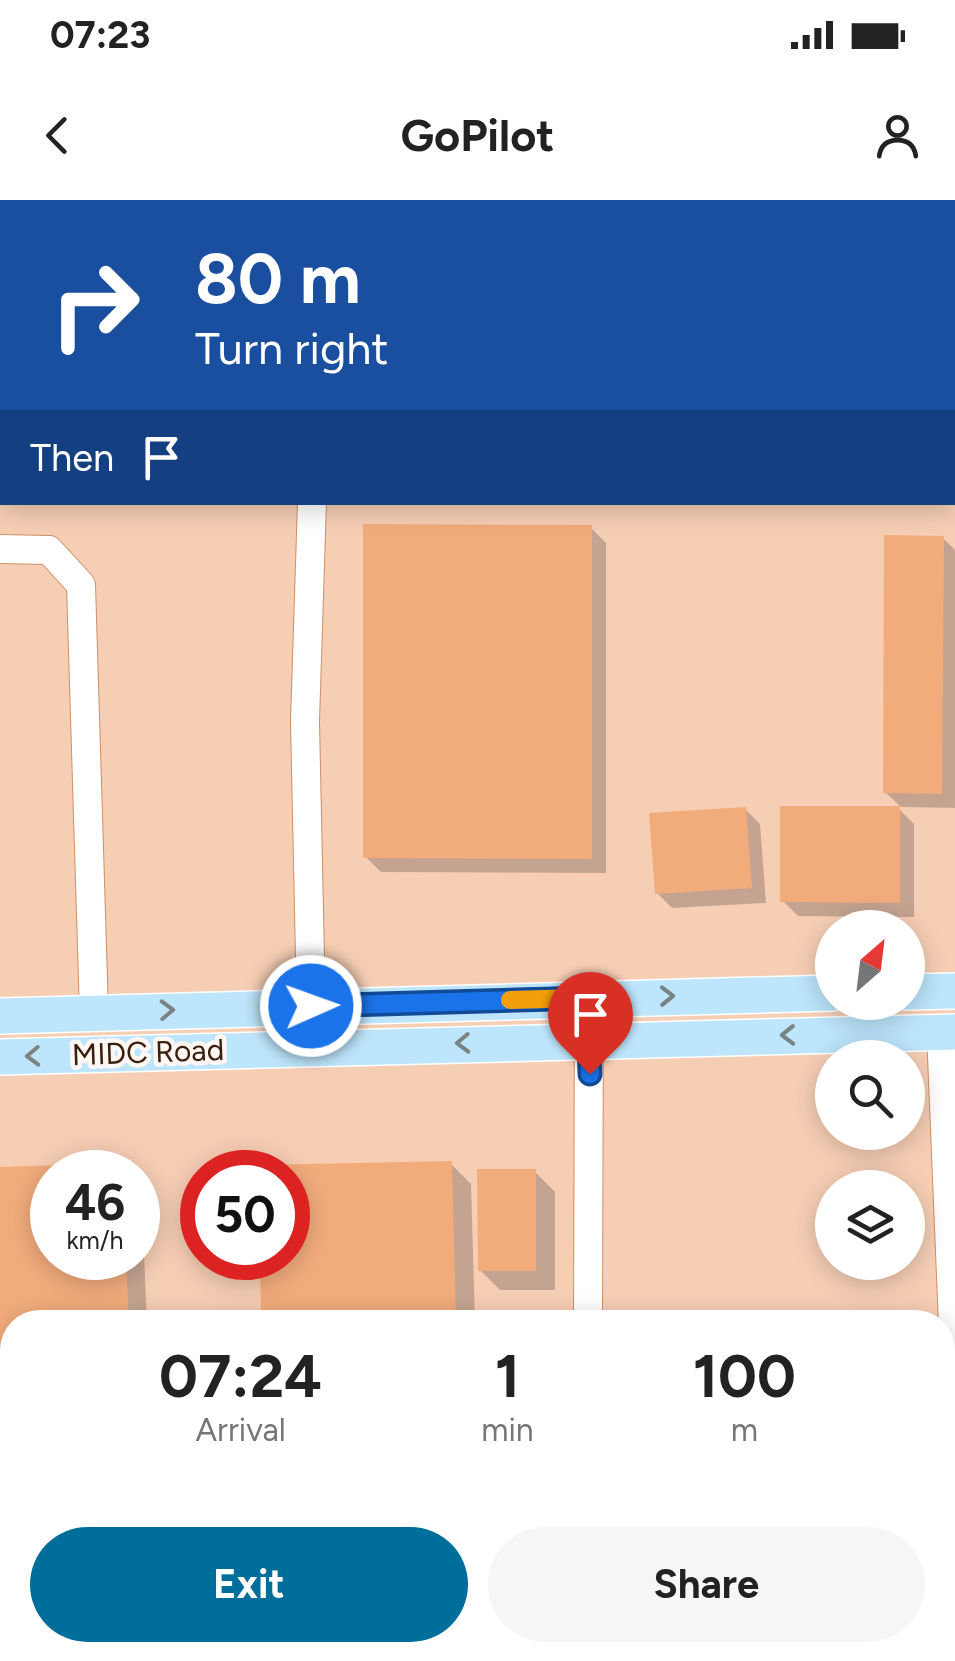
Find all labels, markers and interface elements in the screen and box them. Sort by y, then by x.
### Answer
text: 07:23 [50,12,150,58]
icon: back [30,108,85,163]
text: GoPilot [401,108,554,162]
icon: person [870,108,925,163]
text: 80 m [195,236,361,321]
icon: right [30,240,160,370]
text: Turn right [195,321,388,375]
icon: arrive [134,430,189,485]
text: Then [30,435,114,481]
north arrow [815,910,925,1020]
map controls [815,910,925,1280]
position arrow [259,954,363,1058]
pin [548,972,633,1075]
one-way arrow [660,986,676,1007]
icon: arrive [563,987,618,1042]
one-way arrow [160,1000,176,1021]
one-way arrow [779,1024,794,1046]
street label: MIDC Road [71,1031,225,1073]
one-way arrow [454,1032,470,1053]
button: search [815,1040,925,1150]
one-way arrow [24,1045,40,1066]
speed limit sign: 50 [180,1150,310,1280]
button: layers [815,1170,925,1280]
text: 46 [65,1172,125,1233]
text: km/h [66,1225,124,1255]
text: 07:24 [159,1340,322,1412]
text: 1 [495,1340,520,1412]
text: 100 [693,1340,796,1412]
text: Arrival [195,1411,286,1449]
text: min [481,1411,534,1449]
text: m [731,1411,758,1449]
button: Exit [30,1527,468,1642]
button: Share [488,1527,925,1642]

